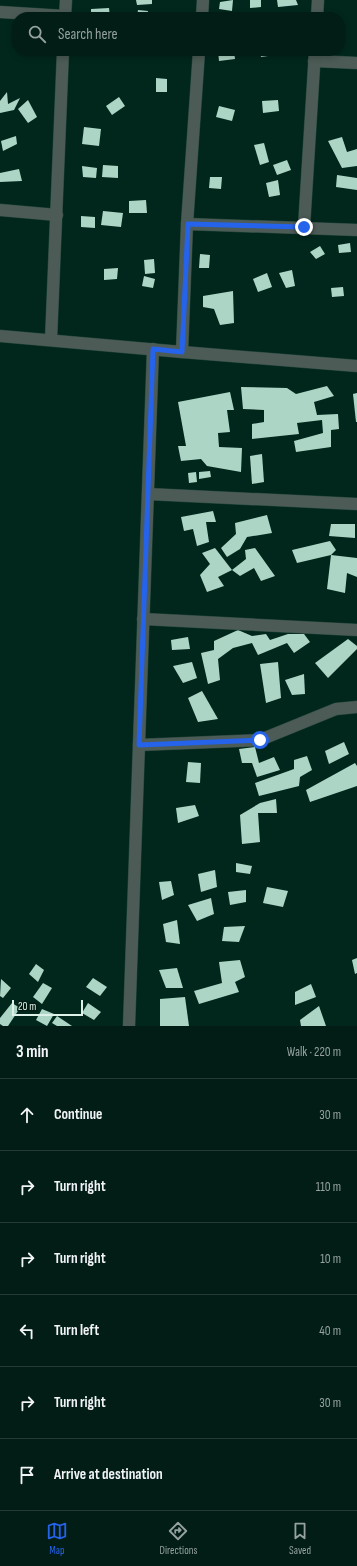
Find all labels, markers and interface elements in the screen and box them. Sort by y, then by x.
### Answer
search box [12,12,345,56]
icon: search [26,23,48,45]
text: Search here [58,25,118,44]
route end [295,218,313,236]
route start [251,731,269,749]
scale bar [12,998,83,1017]
text: 20 m [18,1000,36,1013]
text: 3 min [16,1042,49,1062]
text: Walk · 220 m [287,1044,341,1060]
icon: ahead [16,1104,38,1126]
text: Continue [54,1105,103,1124]
text: 30 m [319,1107,341,1123]
icon: right [16,1176,38,1198]
text: Turn right [54,1177,106,1196]
text: 110 m [316,1179,341,1195]
icon: right [16,1248,38,1270]
text: Turn right [54,1249,106,1268]
text: 10 m [320,1251,341,1267]
icon: left [16,1320,38,1342]
text: Turn left [54,1321,99,1340]
text: 40 m [319,1323,341,1339]
icon: right [16,1392,38,1414]
text: Turn right [54,1393,106,1412]
text: 30 m [319,1395,341,1411]
icon: arrive [16,1464,38,1486]
text: Arrive at destination [54,1465,163,1484]
tab: Map [46,1520,68,1557]
tab: Directions [160,1520,197,1557]
tab: Saved [289,1520,311,1557]

